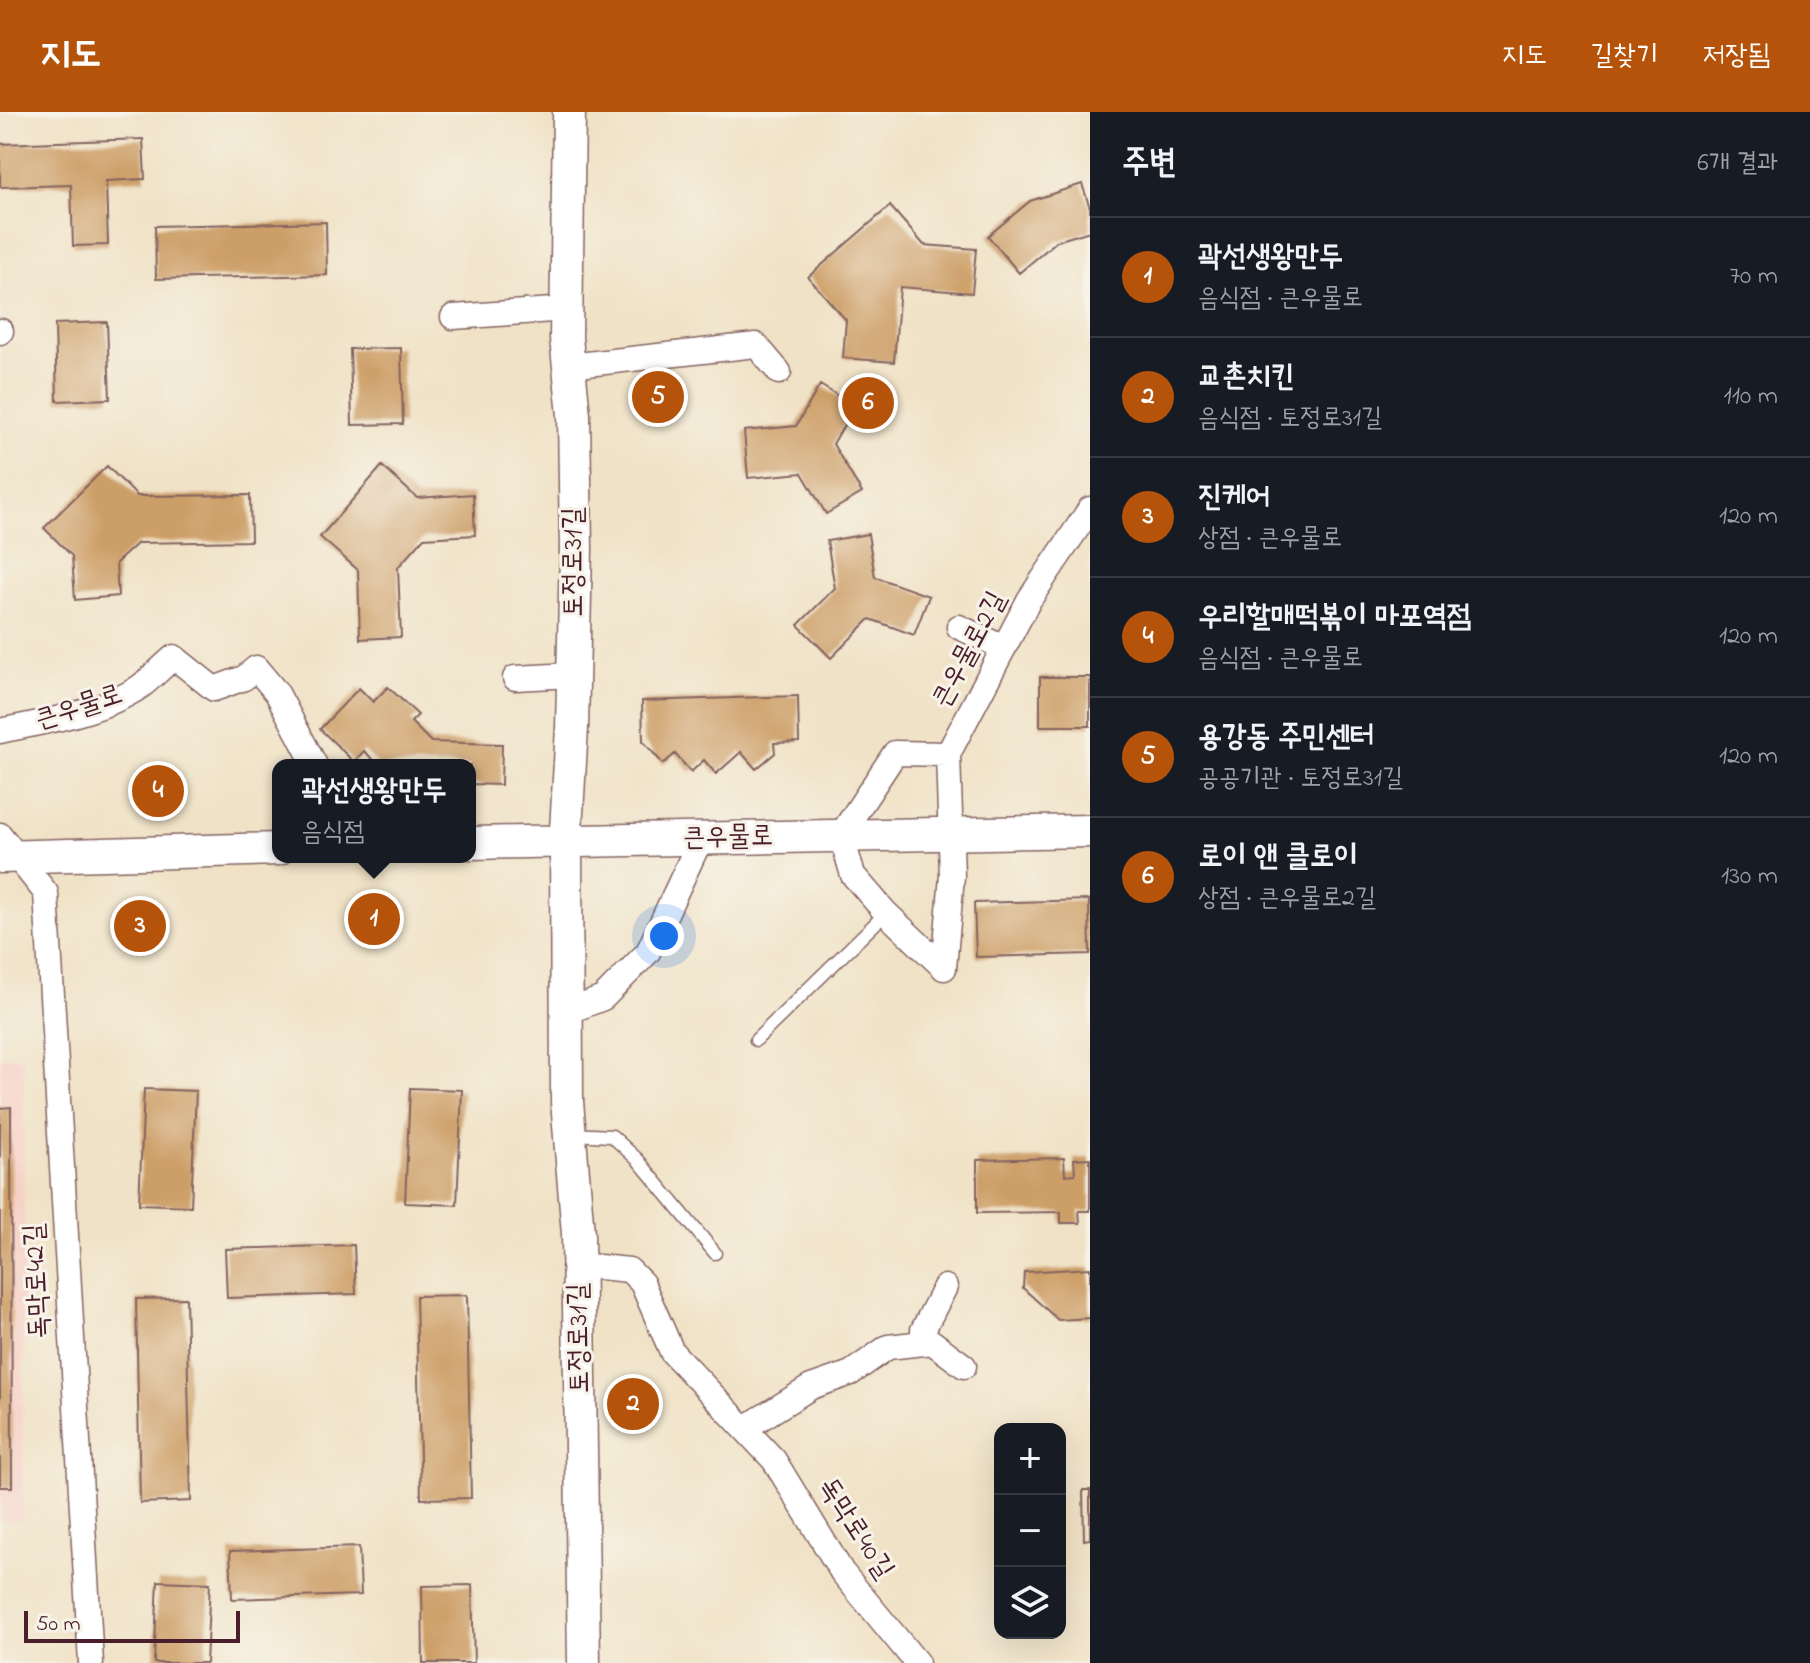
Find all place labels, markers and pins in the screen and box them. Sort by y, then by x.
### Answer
pin: 5 [632,367,684,427]
pin: 6 [842,373,894,433]
pin: 4 [132,761,184,821]
pin: 1 [348,889,400,949]
pin: 3 [114,896,166,956]
pin: 2 [607,1374,659,1434]

